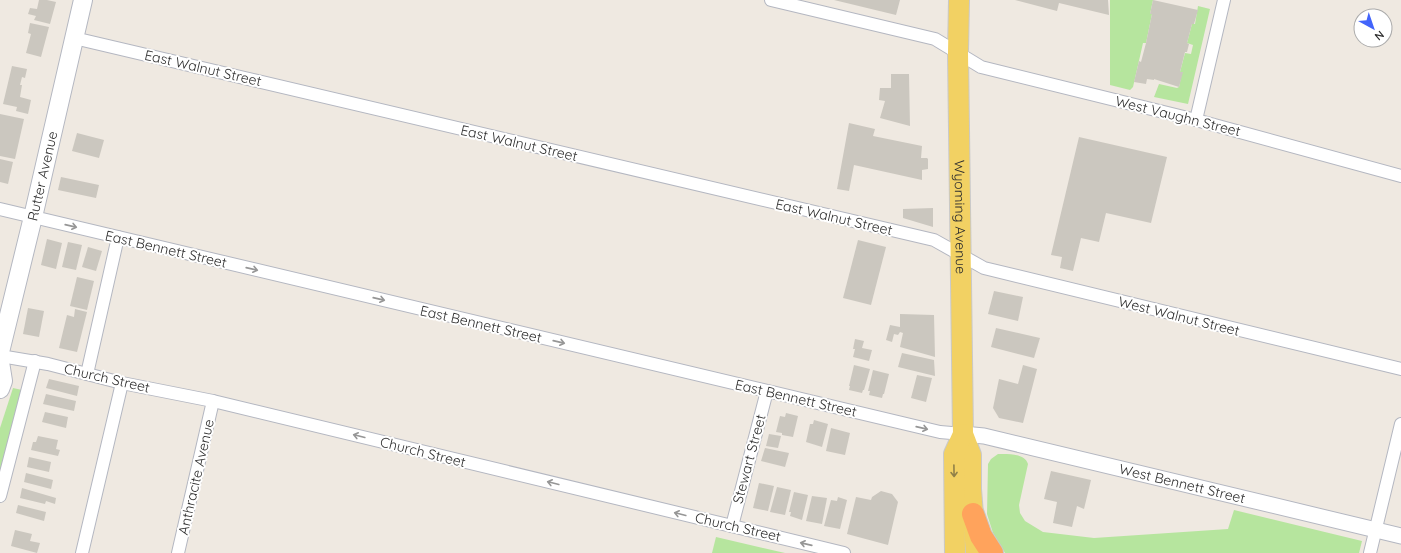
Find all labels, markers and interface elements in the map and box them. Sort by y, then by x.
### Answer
north arrow [1353,8,1393,48]
text: N [1372,28,1387,44]
street label: East Walnut Street [143,46,264,90]
street label: West Vaughn Street [1113,92,1243,140]
street label: East Walnut Street [459,121,580,165]
street label: Rutter Avenue [23,129,62,223]
street label: Wyoming Avenue [950,160,970,274]
street label: East Walnut Street [774,195,895,239]
one-way arrow [64,223,77,231]
street label: East Bennett Street [103,226,229,272]
one-way arrow [245,266,258,274]
street label: West Walnut Street [1116,292,1242,340]
one-way arrow [372,296,385,304]
street label: East Bennett Street [418,301,544,347]
one-way arrow [553,339,566,347]
street label: Church Street [62,359,152,397]
street label: East Bennett Street [733,375,859,421]
street label: Stewart Street [728,412,770,506]
street label: Anthracite Avenue [174,417,218,537]
one-way arrow [915,425,928,432]
one-way arrow [353,432,366,440]
street label: Church Street [378,433,468,471]
street label: West Bennett Street [1117,460,1247,507]
one-way arrow [950,464,958,477]
one-way arrow [547,479,560,487]
street label: Church Street [693,508,783,546]
one-way arrow [674,509,687,517]
one-way arrow [800,540,813,547]

